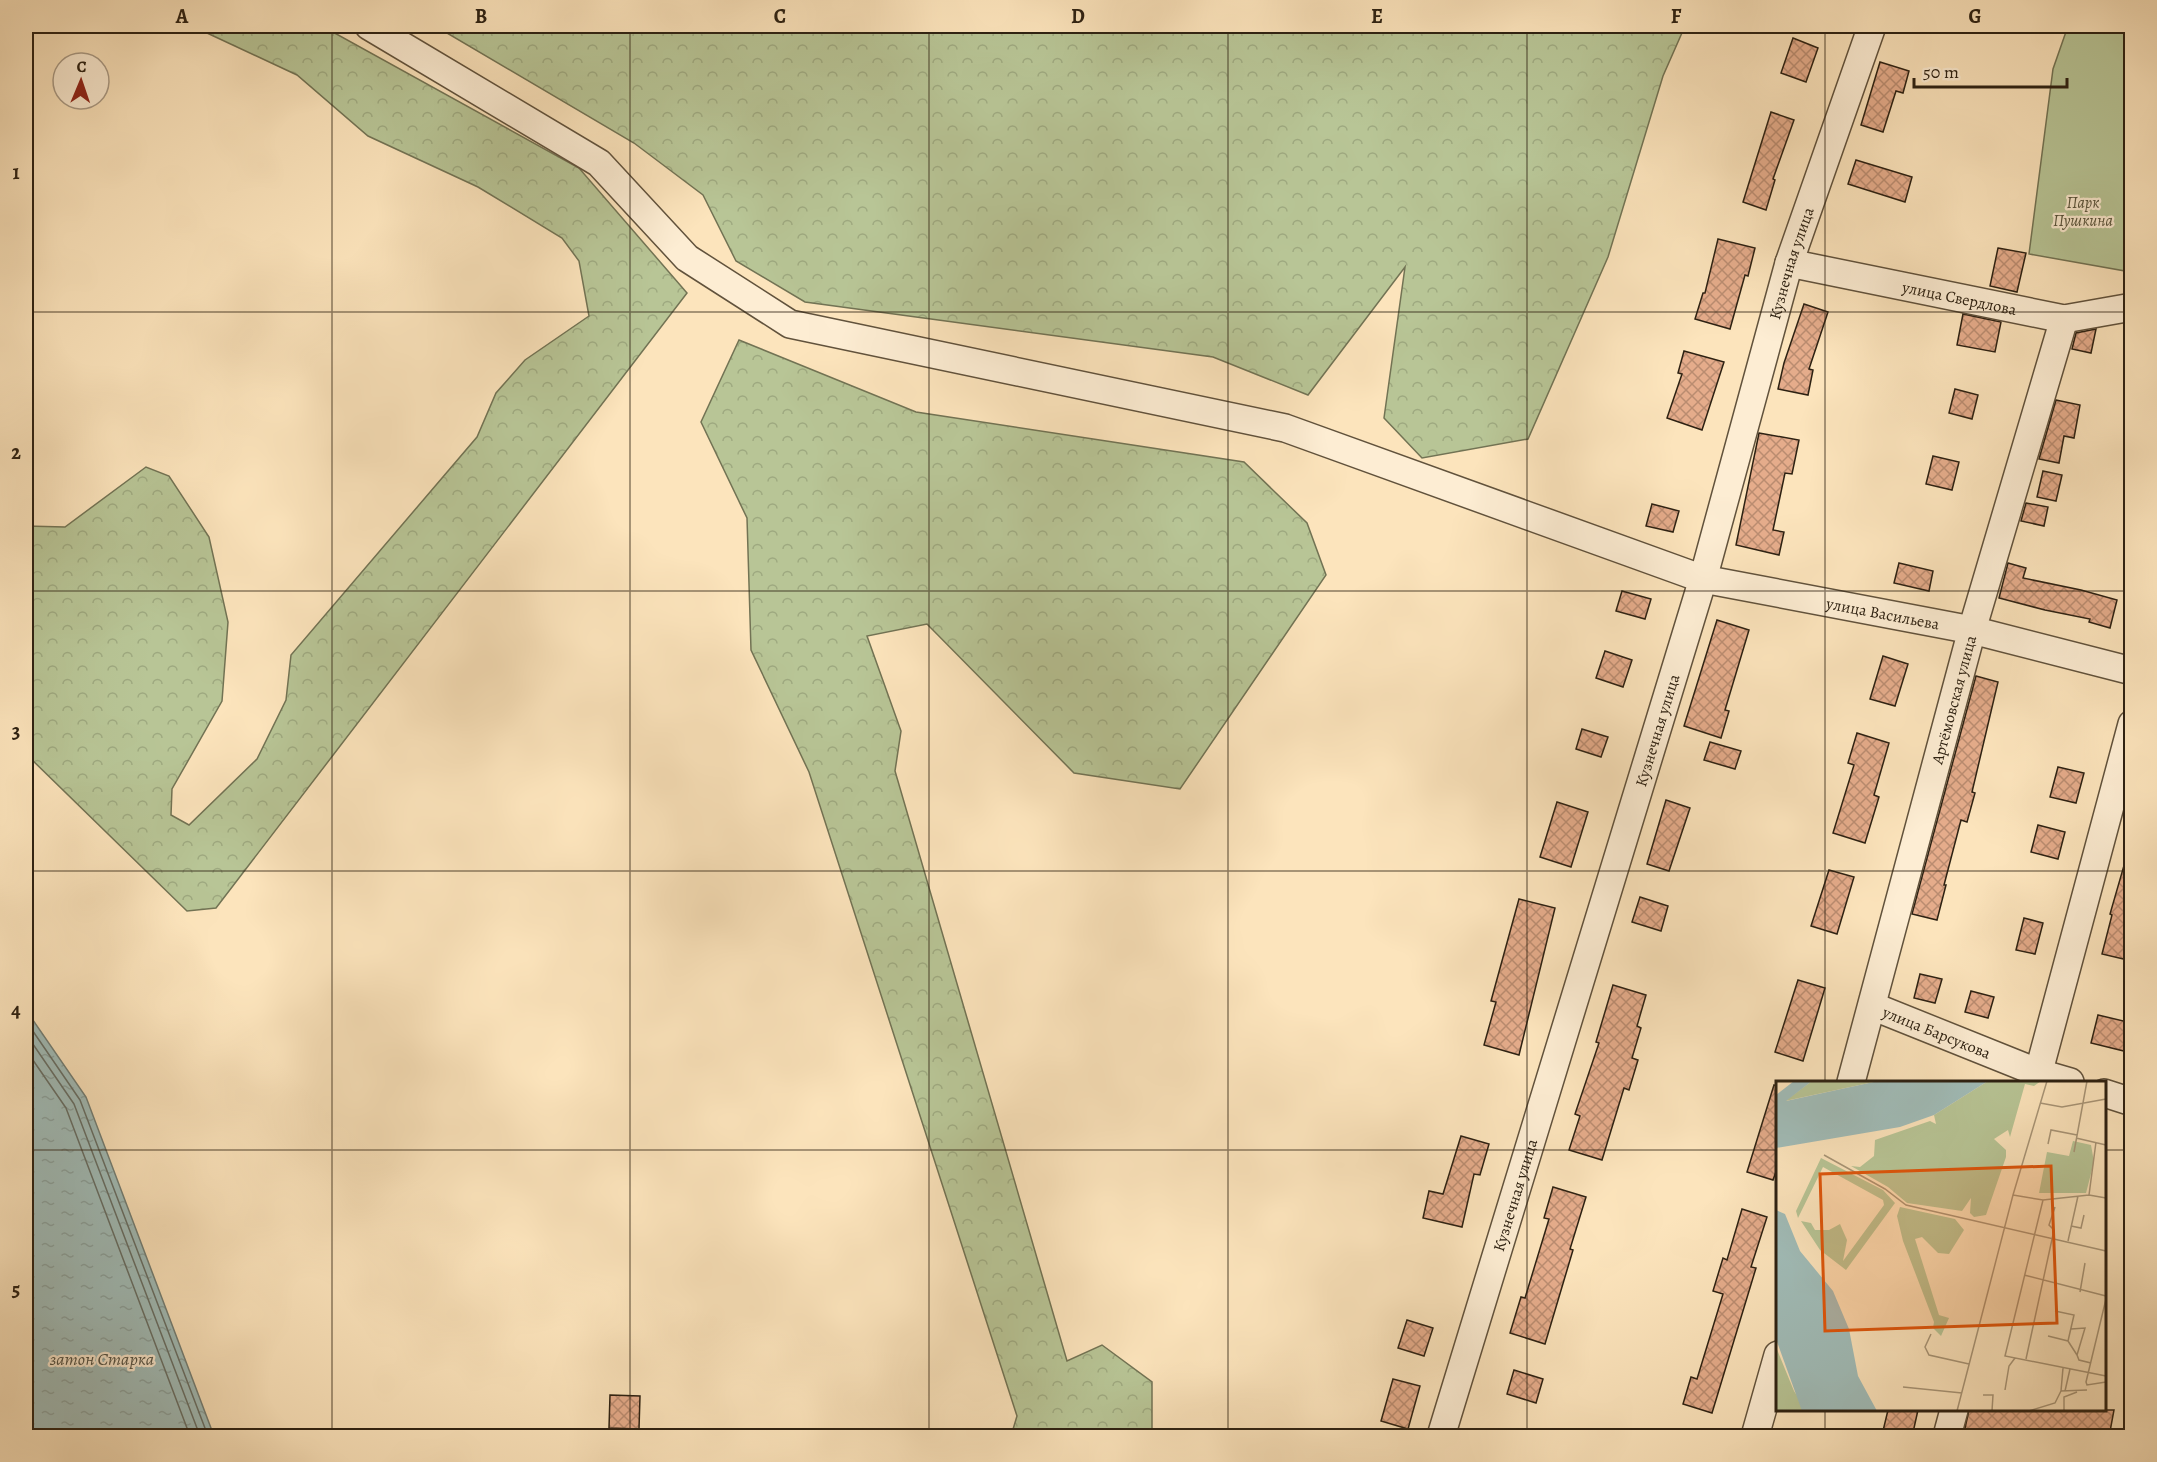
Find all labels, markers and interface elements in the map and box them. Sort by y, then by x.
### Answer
text: A [175,3,189,30]
text: B [475,3,487,30]
text: C [774,3,786,30]
text: D [1071,3,1085,30]
text: E [1371,3,1383,30]
text: F [1671,3,1682,30]
text: G [1968,3,1982,30]
north arrow [51,51,111,111]
scale bar [1914,51,2067,89]
text: С [76,56,87,78]
text: 50 m [1923,60,1959,84]
text: 1 [12,159,20,186]
park label: Парк Пушкина [2053,192,2113,232]
street label: Кузнечная улица [1764,204,1820,322]
street label: улица Свердлова [1899,276,2019,321]
text: 2 [11,439,21,466]
street label: улица Васильева [1823,592,1942,636]
street label: Артёмовская улица [1926,632,1982,767]
street label: Кузнечная улица [1630,671,1685,790]
text: 3 [12,718,20,745]
text: 4 [11,997,21,1024]
street label: улица Барсукова [1878,1001,1994,1065]
inset map [1776,1081,2106,1411]
street label: Кузнечная улица [1488,1136,1543,1254]
text: 5 [12,1276,20,1303]
water label: затон Старка [50,1347,154,1371]

